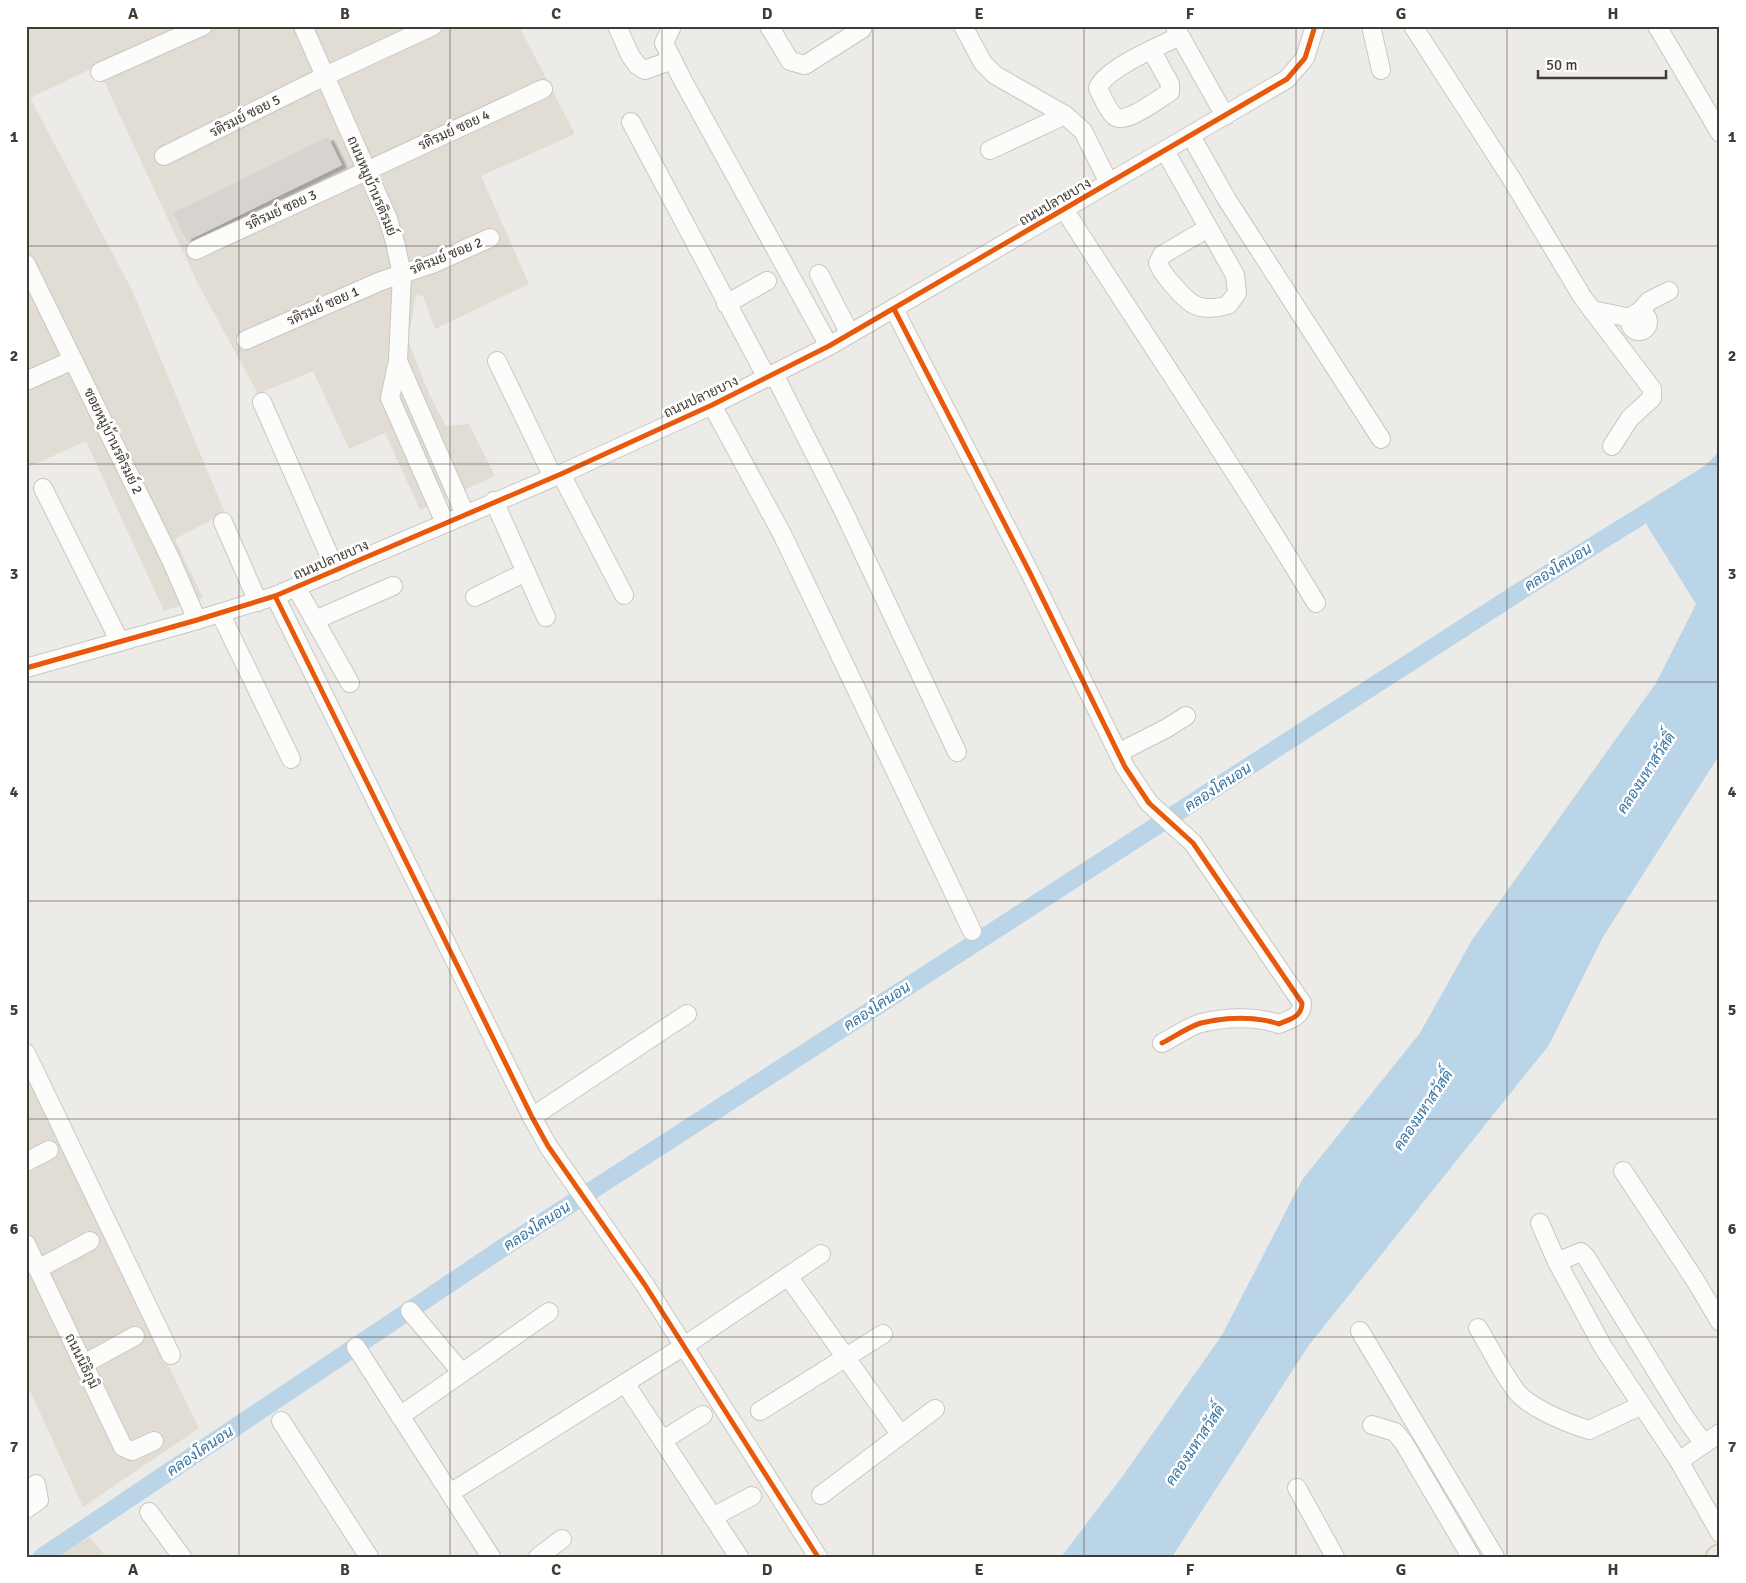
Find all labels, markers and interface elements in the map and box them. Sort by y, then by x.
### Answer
text: A [128,4,139,24]
text: B [340,4,350,24]
text: C [551,4,561,24]
text: D [762,4,773,24]
text: E [974,4,984,24]
text: F [1186,4,1195,24]
text: G [1396,4,1406,24]
text: H [1608,4,1618,24]
scale bar [1538,48,1666,80]
text: 50 m [1546,56,1577,74]
street label: รติรมย์ ซอย 5 [206,90,283,141]
street label: รติรมย์ ซอย 4 [415,105,493,154]
text: 1 [10,127,19,147]
text: 1 [1728,127,1737,147]
street label: ถนนหมูบ้านรติรมย์ [342,133,402,239]
street label: ถนนปลายบาง [1016,175,1094,229]
street label: รติรมย์ ซอย 3 [242,185,320,234]
street label: รติรมย์ ซอย 2 [407,233,485,278]
street label: รติรมย์ ซอย 1 [284,282,362,329]
text: 2 [10,346,18,366]
text: 2 [1728,346,1736,366]
street label: ถนนปลายบาง [661,372,741,422]
street label: ซอยหมู่บ้านรติรมย์ 2 [79,385,147,497]
street label: ถนนปลายบาง [291,537,371,583]
water label: คลองโคนอน [1520,538,1595,595]
text: 3 [10,564,18,584]
text: 3 [1728,564,1736,584]
water label: คลองมหาสวัสดิ์ [1608,723,1680,817]
water label: คลองโคนอน [1181,758,1255,815]
text: 4 [10,782,19,802]
text: 4 [1728,782,1737,802]
water label: คลองโคนอน [840,977,914,1034]
text: 5 [10,1000,18,1020]
text: 5 [1728,1000,1736,1020]
water label: คลองมหาสวัสดิ์ [1384,1060,1458,1154]
water label: คลองโคนอน [500,1197,574,1254]
text: 6 [10,1219,19,1239]
text: 6 [1728,1219,1737,1239]
street label: ถนนนิธิภุมิ [60,1330,103,1392]
water label: คลองมหาสวัสดิ์ [1156,1395,1230,1489]
water label: คลองโคนอน [163,1421,237,1480]
text: 7 [10,1437,19,1457]
text: 7 [1728,1437,1737,1457]
text: A [128,1560,139,1580]
text: B [340,1560,350,1580]
text: C [551,1560,561,1580]
text: D [762,1560,773,1580]
text: E [974,1560,984,1580]
text: F [1186,1560,1195,1580]
text: G [1396,1560,1406,1580]
text: H [1608,1560,1618,1580]

